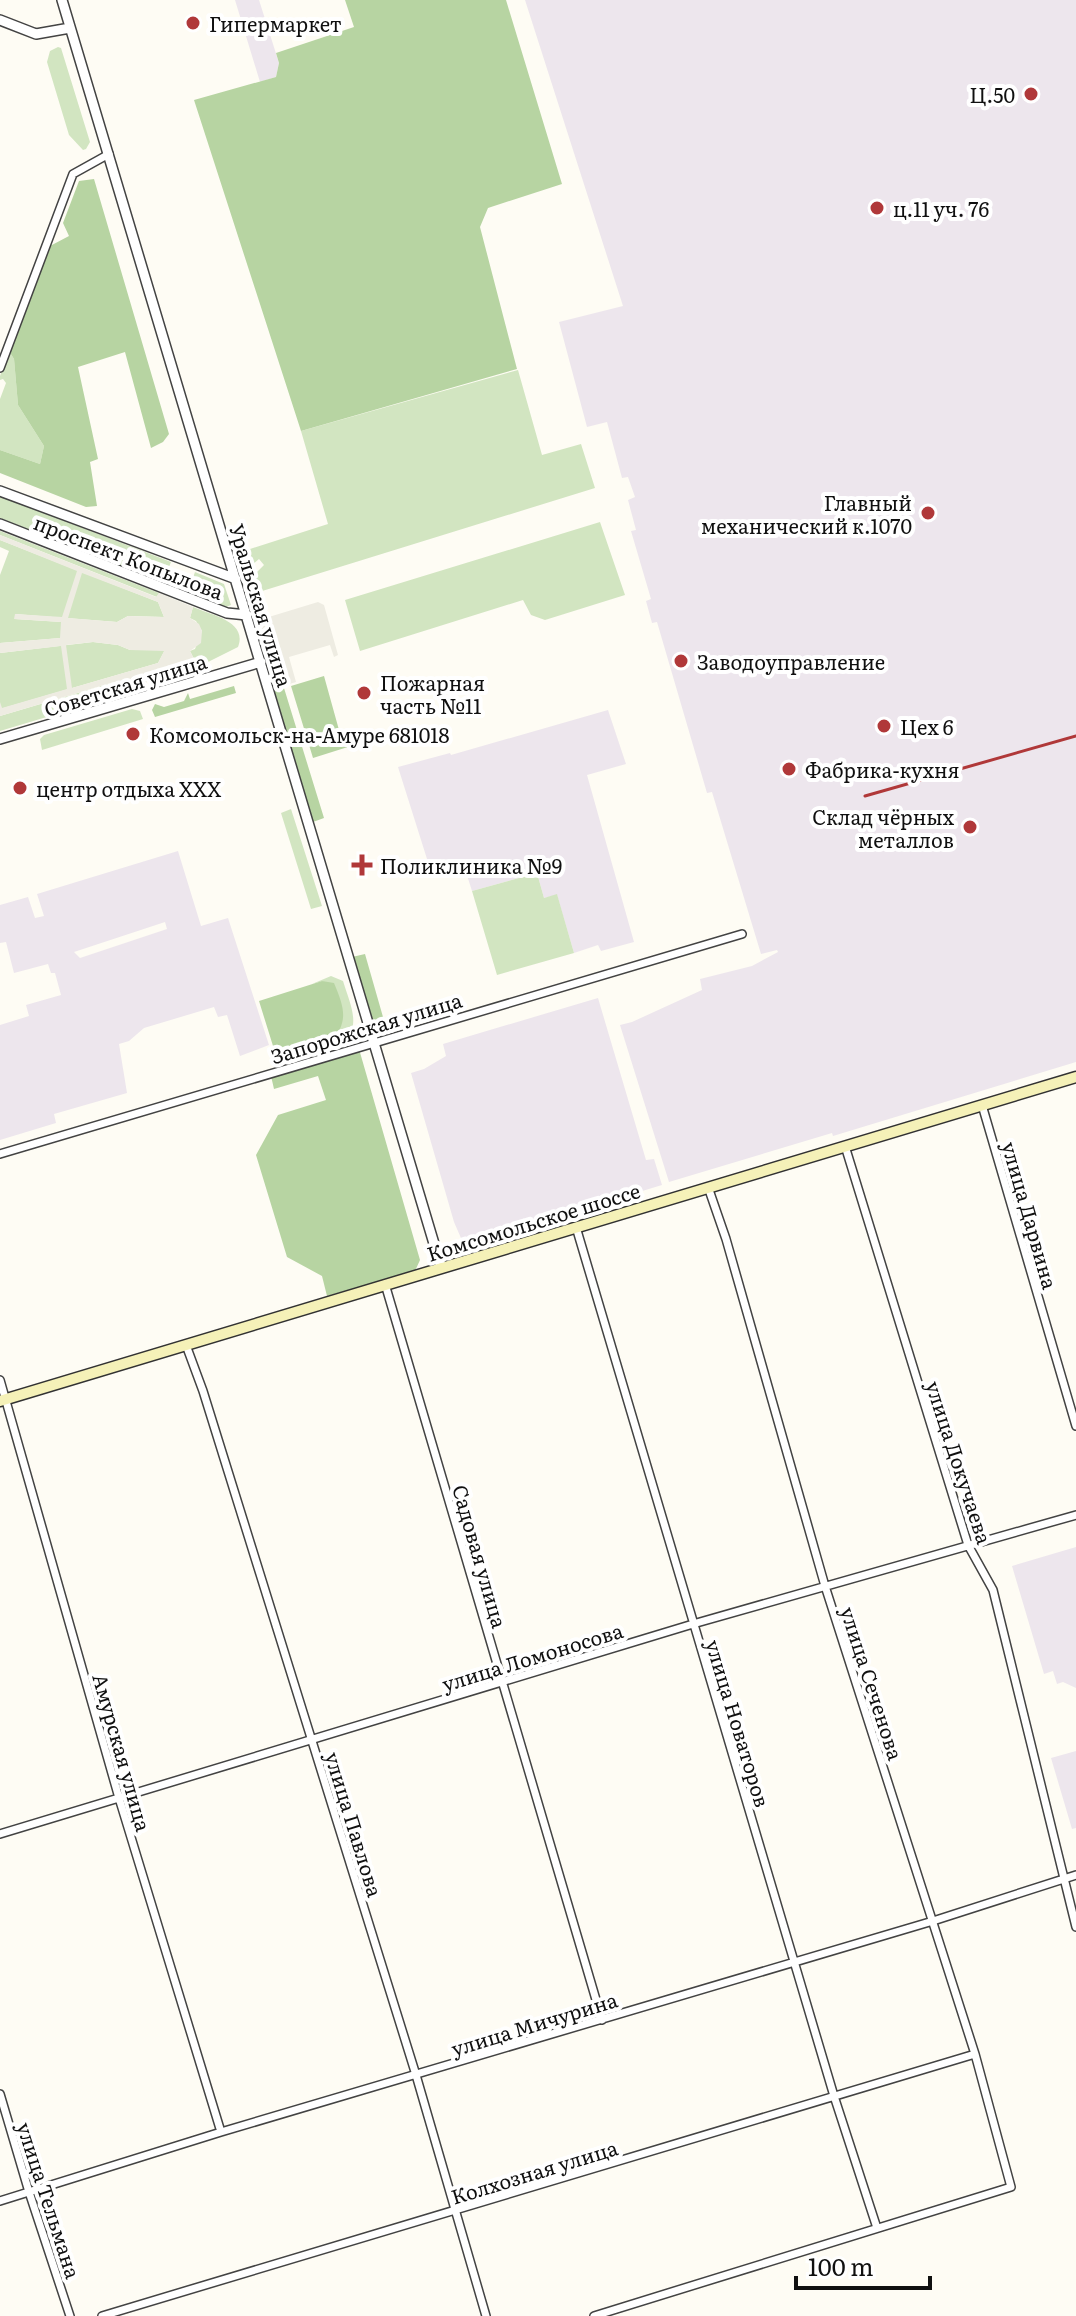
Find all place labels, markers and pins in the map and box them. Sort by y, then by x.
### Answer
place label: Гипермаркет [209,8,342,38]
marker: Гипермаркет [184,14,202,32]
place label: Ц.50 [970,79,1015,109]
marker: Ц.50 [1022,85,1040,103]
place label: ц.11 уч. 76 [893,193,989,223]
marker: ц.11 уч. 76 [868,199,886,217]
place label: Главный механический к.1070 [701,487,912,540]
marker: Главный механический к.1070 [919,504,937,522]
place label: Заводоуправление [697,646,885,676]
marker: Заводоуправление [672,652,690,670]
place label: Пожарная часть №11 [380,667,485,720]
marker: Пожарная часть №11 [355,684,373,702]
place label: Цех 6 [900,711,954,741]
marker: Цех 6 [875,717,893,735]
place label: Комсомольск-на-Амуре 681018 [149,719,450,749]
marker: Комсомольск-на-Амуре 681018 [124,725,142,743]
place label: Фабрика-кухня [805,754,960,784]
marker: Фабрика-кухня [780,760,798,778]
place label: центр отдыха ХХХ [36,773,221,803]
marker: центр отдыха ХХХ [11,779,29,797]
place label: Склад чёрных металлов [812,801,955,854]
marker: Склад чёрных металлов [961,818,979,836]
place label: Поликлиника №9 [380,850,562,880]
marker: Поликлиника №9 [351,854,373,876]

